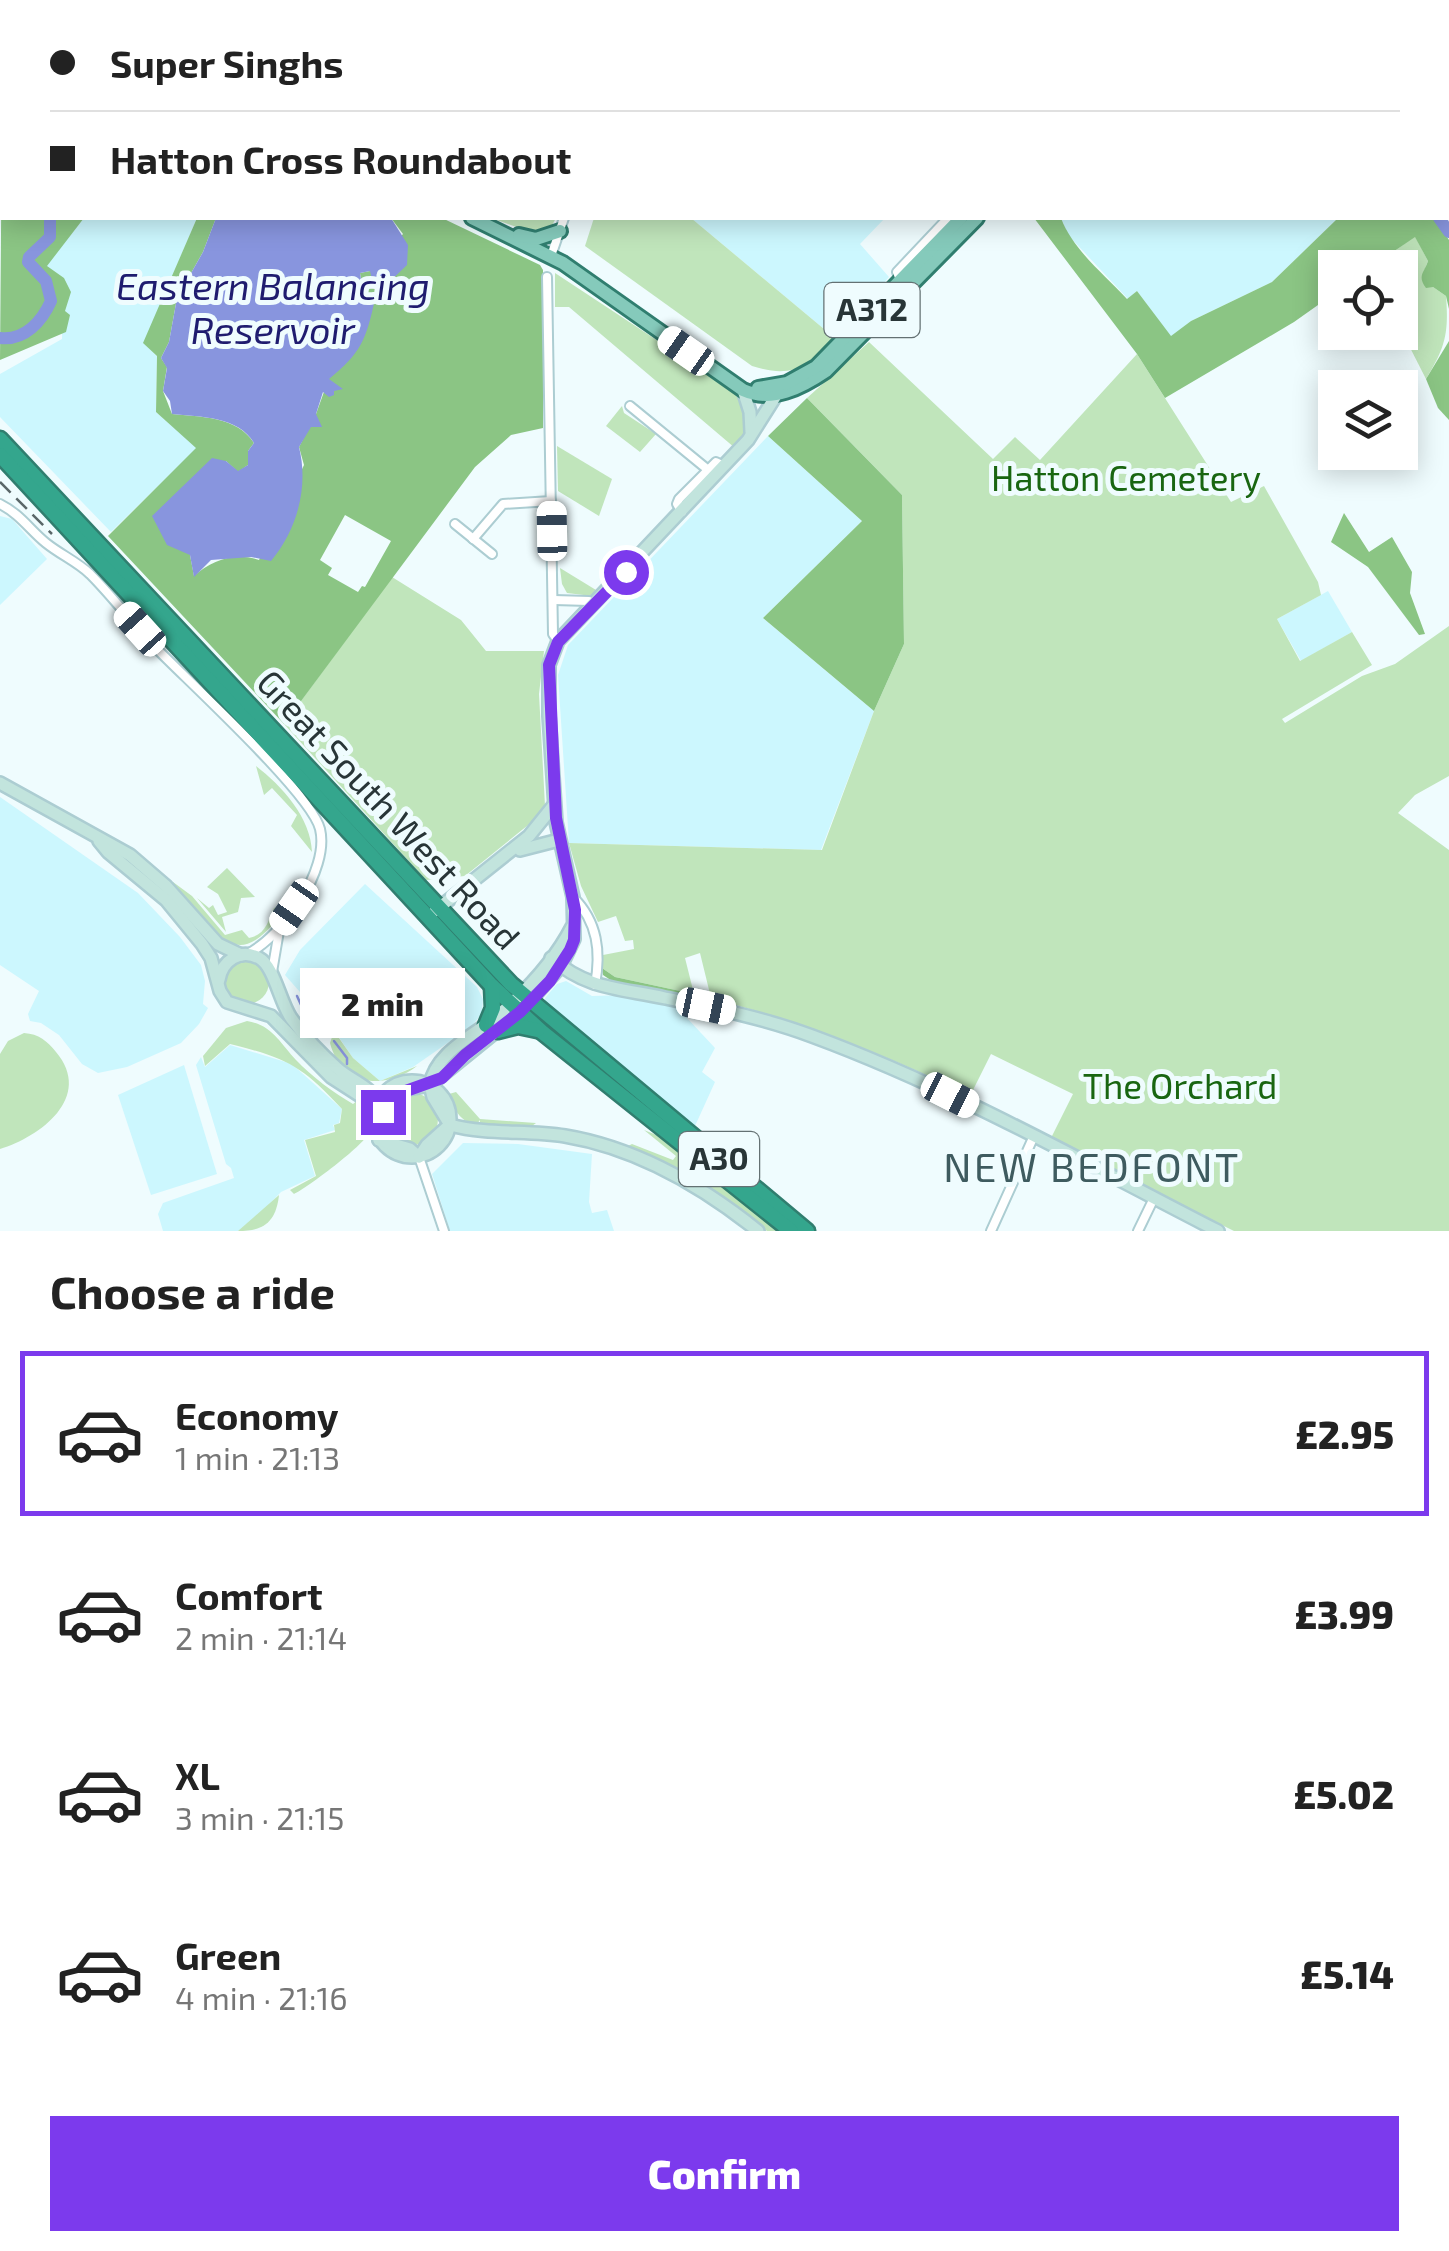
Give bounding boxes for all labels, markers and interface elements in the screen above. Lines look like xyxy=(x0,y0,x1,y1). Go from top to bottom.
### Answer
text: Super Singhs xyxy=(110,40,343,86)
text: Hatton Cross Roundabout xyxy=(110,136,571,182)
map controls xyxy=(1318,250,1418,470)
button: locate xyxy=(1318,250,1418,350)
water label: Eastern Balancing Reservoir xyxy=(116,262,430,352)
road number: A312 xyxy=(824,283,920,337)
car xyxy=(653,322,719,380)
button: layers xyxy=(1318,370,1418,470)
park label: Hatton Cemetery xyxy=(991,456,1261,498)
car xyxy=(536,501,568,561)
route start xyxy=(604,550,649,595)
car xyxy=(109,597,171,661)
street label: Great South West Road xyxy=(249,660,530,957)
car xyxy=(265,874,323,940)
callout: 2 min xyxy=(300,967,466,1037)
text: 2 min xyxy=(341,984,424,1022)
car xyxy=(674,985,738,1027)
park label: The Orchard xyxy=(1083,1064,1277,1106)
car xyxy=(916,1068,984,1122)
route end xyxy=(361,1090,406,1135)
road number: A30 xyxy=(679,1132,759,1186)
district label: NEW BEDFONT xyxy=(943,1142,1241,1190)
text: Choose a ride xyxy=(50,1264,335,1318)
icon: car xyxy=(55,1389,145,1479)
text: Economy xyxy=(175,1392,339,1438)
text: £2.95 xyxy=(1295,1411,1394,1457)
text: 1 min · 21:13 xyxy=(175,1438,340,1476)
icon: car xyxy=(55,1569,145,1659)
text: Comfort xyxy=(175,1572,323,1618)
text: £3.99 xyxy=(1294,1591,1394,1637)
text: 2 min · 21:14 xyxy=(175,1618,347,1656)
icon: car xyxy=(55,1749,145,1839)
text: XL xyxy=(175,1752,220,1798)
text: £5.02 xyxy=(1293,1771,1394,1817)
text: 3 min · 21:15 xyxy=(175,1798,344,1836)
icon: car xyxy=(55,1929,145,2019)
text: Green xyxy=(175,1932,281,1978)
text: £5.14 xyxy=(1300,1951,1394,1997)
text: 4 min · 21:16 xyxy=(175,1978,348,2016)
button: Confirm xyxy=(50,2116,1399,2231)

